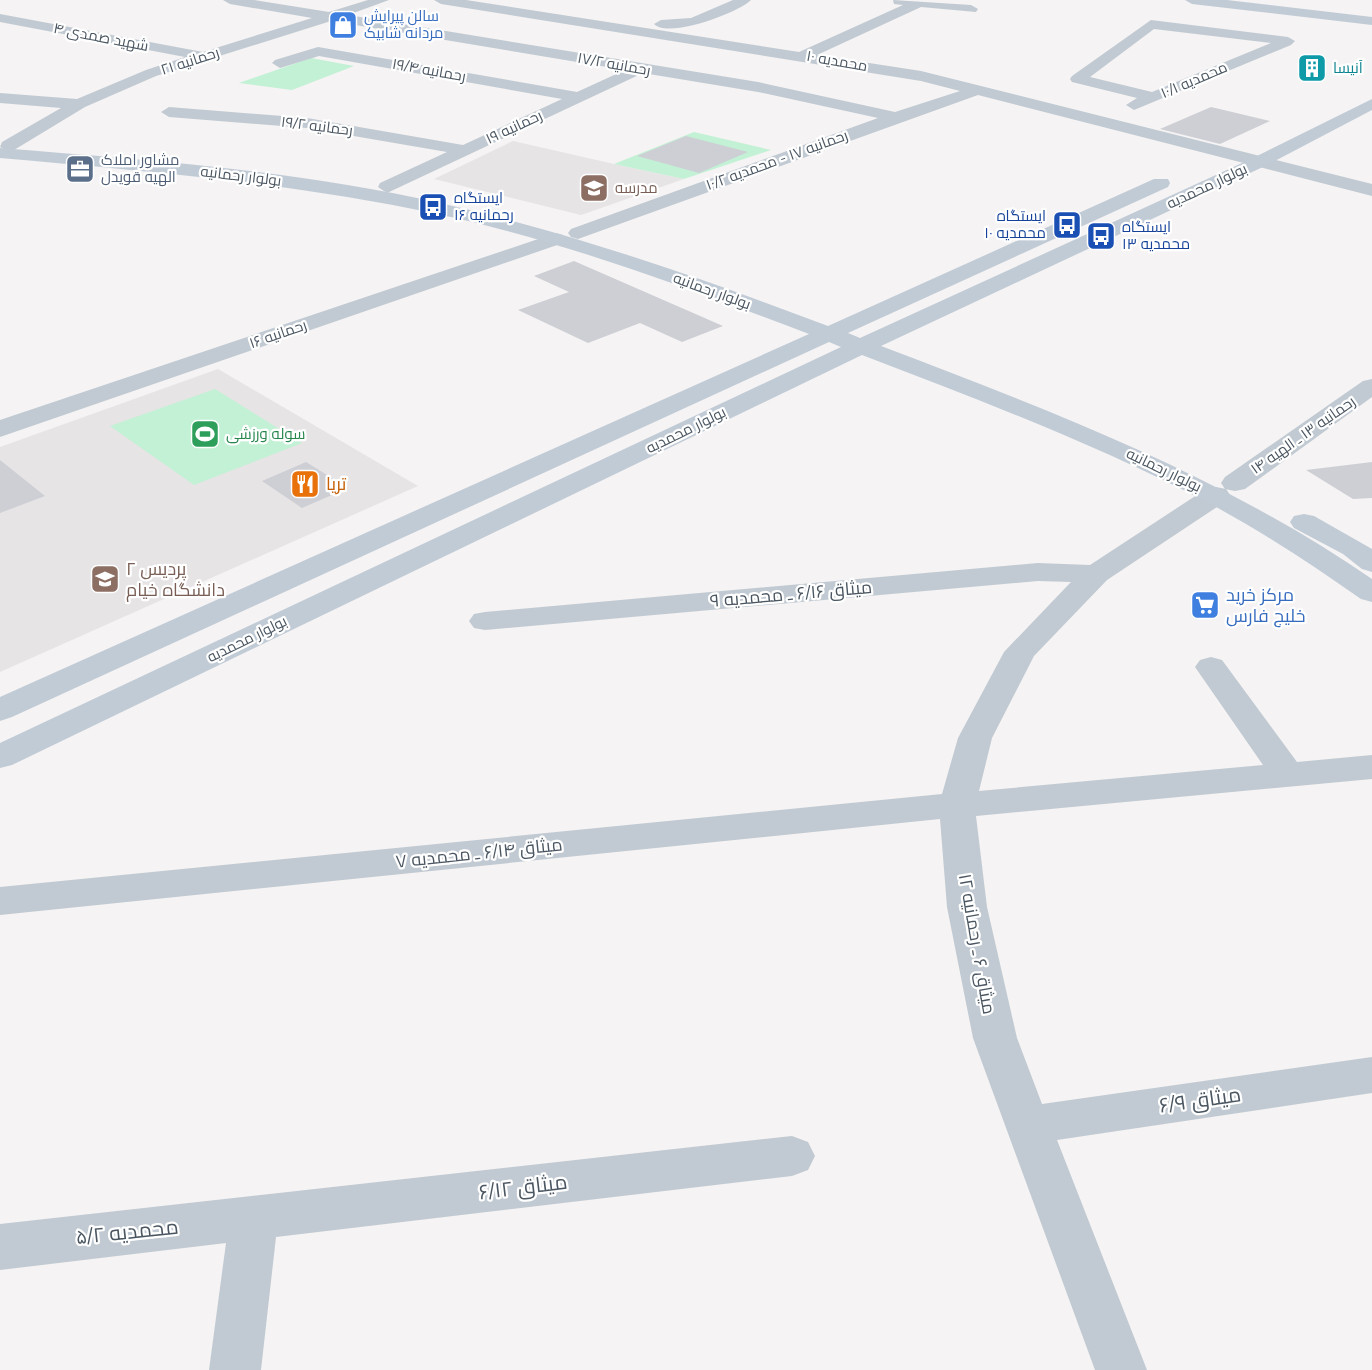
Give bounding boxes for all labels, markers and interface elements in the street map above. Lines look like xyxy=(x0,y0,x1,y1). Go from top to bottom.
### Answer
place label: سالن پیرایش مردانه شابیک xyxy=(364,6,443,43)
shop icon: سالن پیرایش مردانه شابیک xyxy=(327,9,359,41)
street label: شهید صمدی ۴ xyxy=(52,18,150,56)
street label: رحمانیه ۲۱ xyxy=(158,42,222,80)
street label: محمدیه ۱۰ xyxy=(805,46,869,76)
street label: رحمانیه ۱۷/۲ xyxy=(576,48,652,80)
building icon: آنیسا xyxy=(1296,52,1328,84)
street label: رحمانیه ۱۹/۴ xyxy=(391,54,467,86)
street label: محمدیه ۱۰/۱ xyxy=(1158,57,1230,103)
place label: آنیسا xyxy=(1333,58,1363,78)
street label: رحمانیه ۱۹ xyxy=(482,105,546,149)
street label: رحمانیه ۱۹/۲ xyxy=(280,112,354,140)
street label: رحمانیه ۱۷ - محمدیه ۱۰/۲ xyxy=(703,125,851,195)
place label: مشاور املاک الهیه قویدل xyxy=(101,150,179,187)
office icon: مشاور املاک الهیه قویدل xyxy=(64,153,96,185)
street label: بولوار محمدیه xyxy=(1163,159,1251,213)
street label: بولوار رحمانیه xyxy=(199,161,283,191)
school or university icon: مدرسه xyxy=(578,172,610,204)
place label: مدرسه xyxy=(615,178,658,198)
place label: ایستگاه رحمانیه ۱۶ xyxy=(454,188,514,225)
bus stop icon: ایستگاه رحمانیه ۱۶ xyxy=(417,191,449,223)
place label: ایستگاه محمدیه ۱۰ xyxy=(984,206,1046,243)
bus stop icon: ایستگاه محمدیه ۱۰ xyxy=(1051,209,1083,241)
place label: ایستگاه محمدیه ۱۳ xyxy=(1122,217,1190,254)
bus stop icon: ایستگاه محمدیه ۱۳ xyxy=(1085,220,1117,252)
street label: بولوار رحمانیه xyxy=(670,268,754,314)
street label: رحمانیه ۱۶ xyxy=(247,315,309,353)
street label: رحمانیه ۱۳ ـ الهیه ۱۴ xyxy=(1247,391,1359,479)
street label: بولوار محمدیه xyxy=(643,402,729,458)
sports icon: سوله ورزشی xyxy=(189,418,221,450)
place label: سوله ورزشی xyxy=(226,424,305,444)
street label: بولوار رحمانیه xyxy=(1123,443,1205,497)
restaurant icon: تریا xyxy=(289,468,321,500)
place label: تریا xyxy=(326,472,347,496)
place label: پردیس ۲ دانشگاه خیام xyxy=(126,557,225,602)
school or university icon: پردیس ۲ دانشگاه خیام xyxy=(89,563,121,595)
street label: میثاق ۶/۱۶ ـ محمدیه ۹ xyxy=(709,575,873,613)
place label: مرکز خرید خلیج فارس xyxy=(1226,583,1306,628)
supermarket icon: مرکز خرید خلیج فارس xyxy=(1189,589,1221,621)
street label: بولوار محمدیه xyxy=(204,611,290,667)
street label: میثاق ۶/۱۴ ـ محمدیه ۷ xyxy=(394,832,564,874)
street label: میثاق ۶ ـ رحمانیه ۱۲ xyxy=(953,872,1001,1016)
street label: میثاق ۶/۹ xyxy=(1157,1080,1243,1120)
street label: میثاق ۶/۱۲ xyxy=(477,1168,569,1206)
street label: محمدیه ۵/۲ xyxy=(74,1213,180,1251)

